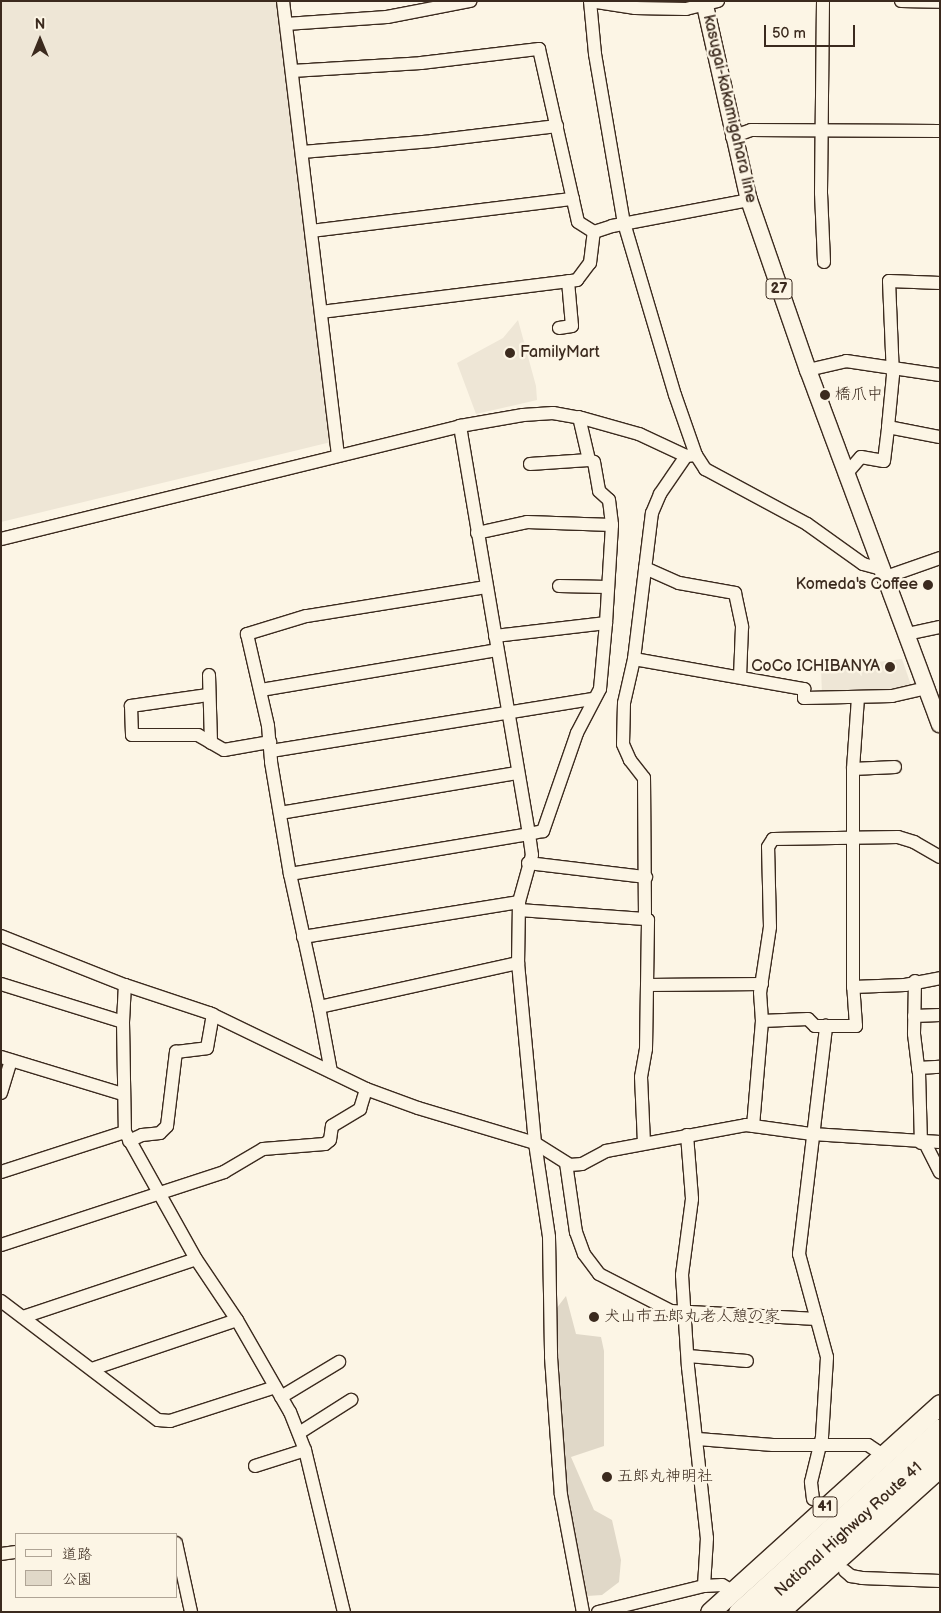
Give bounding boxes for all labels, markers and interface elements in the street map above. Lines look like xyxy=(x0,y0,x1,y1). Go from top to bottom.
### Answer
street label: kasugai-kakamigahara line xyxy=(698,13,760,205)
north arrow xyxy=(15,15,65,65)
scale bar xyxy=(766,15,857,47)
text: N xyxy=(35,16,45,33)
text: 50 m xyxy=(772,24,806,43)
road number: 27 xyxy=(765,276,793,302)
place label: FamilyMart xyxy=(520,343,600,363)
marker: FamilyMart xyxy=(504,347,516,359)
place label: 橋爪中 xyxy=(835,385,883,405)
marker: 橋爪中 xyxy=(819,389,831,401)
place label: Komeda's Coffee xyxy=(796,575,918,595)
marker: Komeda's Coffee xyxy=(922,579,934,591)
place label: CoCo ICHIBANYA xyxy=(751,657,880,677)
marker: CoCo ICHIBANYA xyxy=(884,661,896,673)
place label: 犬山市五郎丸老人憩の家 xyxy=(604,1307,780,1327)
marker: 犬山市五郎丸老人憩の家 xyxy=(588,1311,600,1323)
street label: National Highway Route 41 xyxy=(771,1458,927,1602)
place label: 五郎丸神明社 xyxy=(617,1467,713,1487)
marker: 五郎丸神明社 xyxy=(601,1471,613,1483)
road number: 41 xyxy=(812,1494,838,1520)
legend xyxy=(15,1533,178,1598)
text: 道路 xyxy=(62,1545,92,1564)
text: 公園 xyxy=(62,1570,92,1589)

